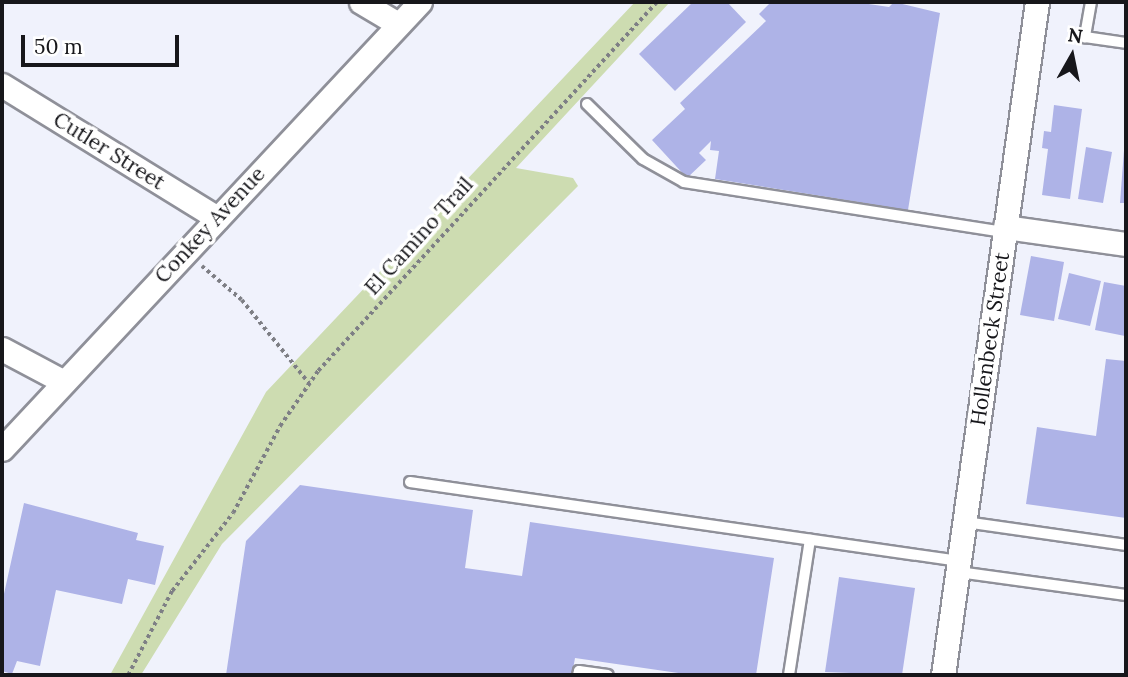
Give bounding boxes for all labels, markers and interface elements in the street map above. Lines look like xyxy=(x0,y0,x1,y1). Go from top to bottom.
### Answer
scale bar xyxy=(24,21,182,65)
north arrow xyxy=(1037,21,1107,91)
text: N xyxy=(1066,22,1084,48)
text: 50 m xyxy=(34,33,83,60)
street label: Cutler Street xyxy=(49,107,169,195)
street label: Conkey Avenue xyxy=(150,162,270,288)
street label: El Camino Trail xyxy=(360,172,478,300)
street label: Hollenbeck Street xyxy=(965,251,1015,427)

